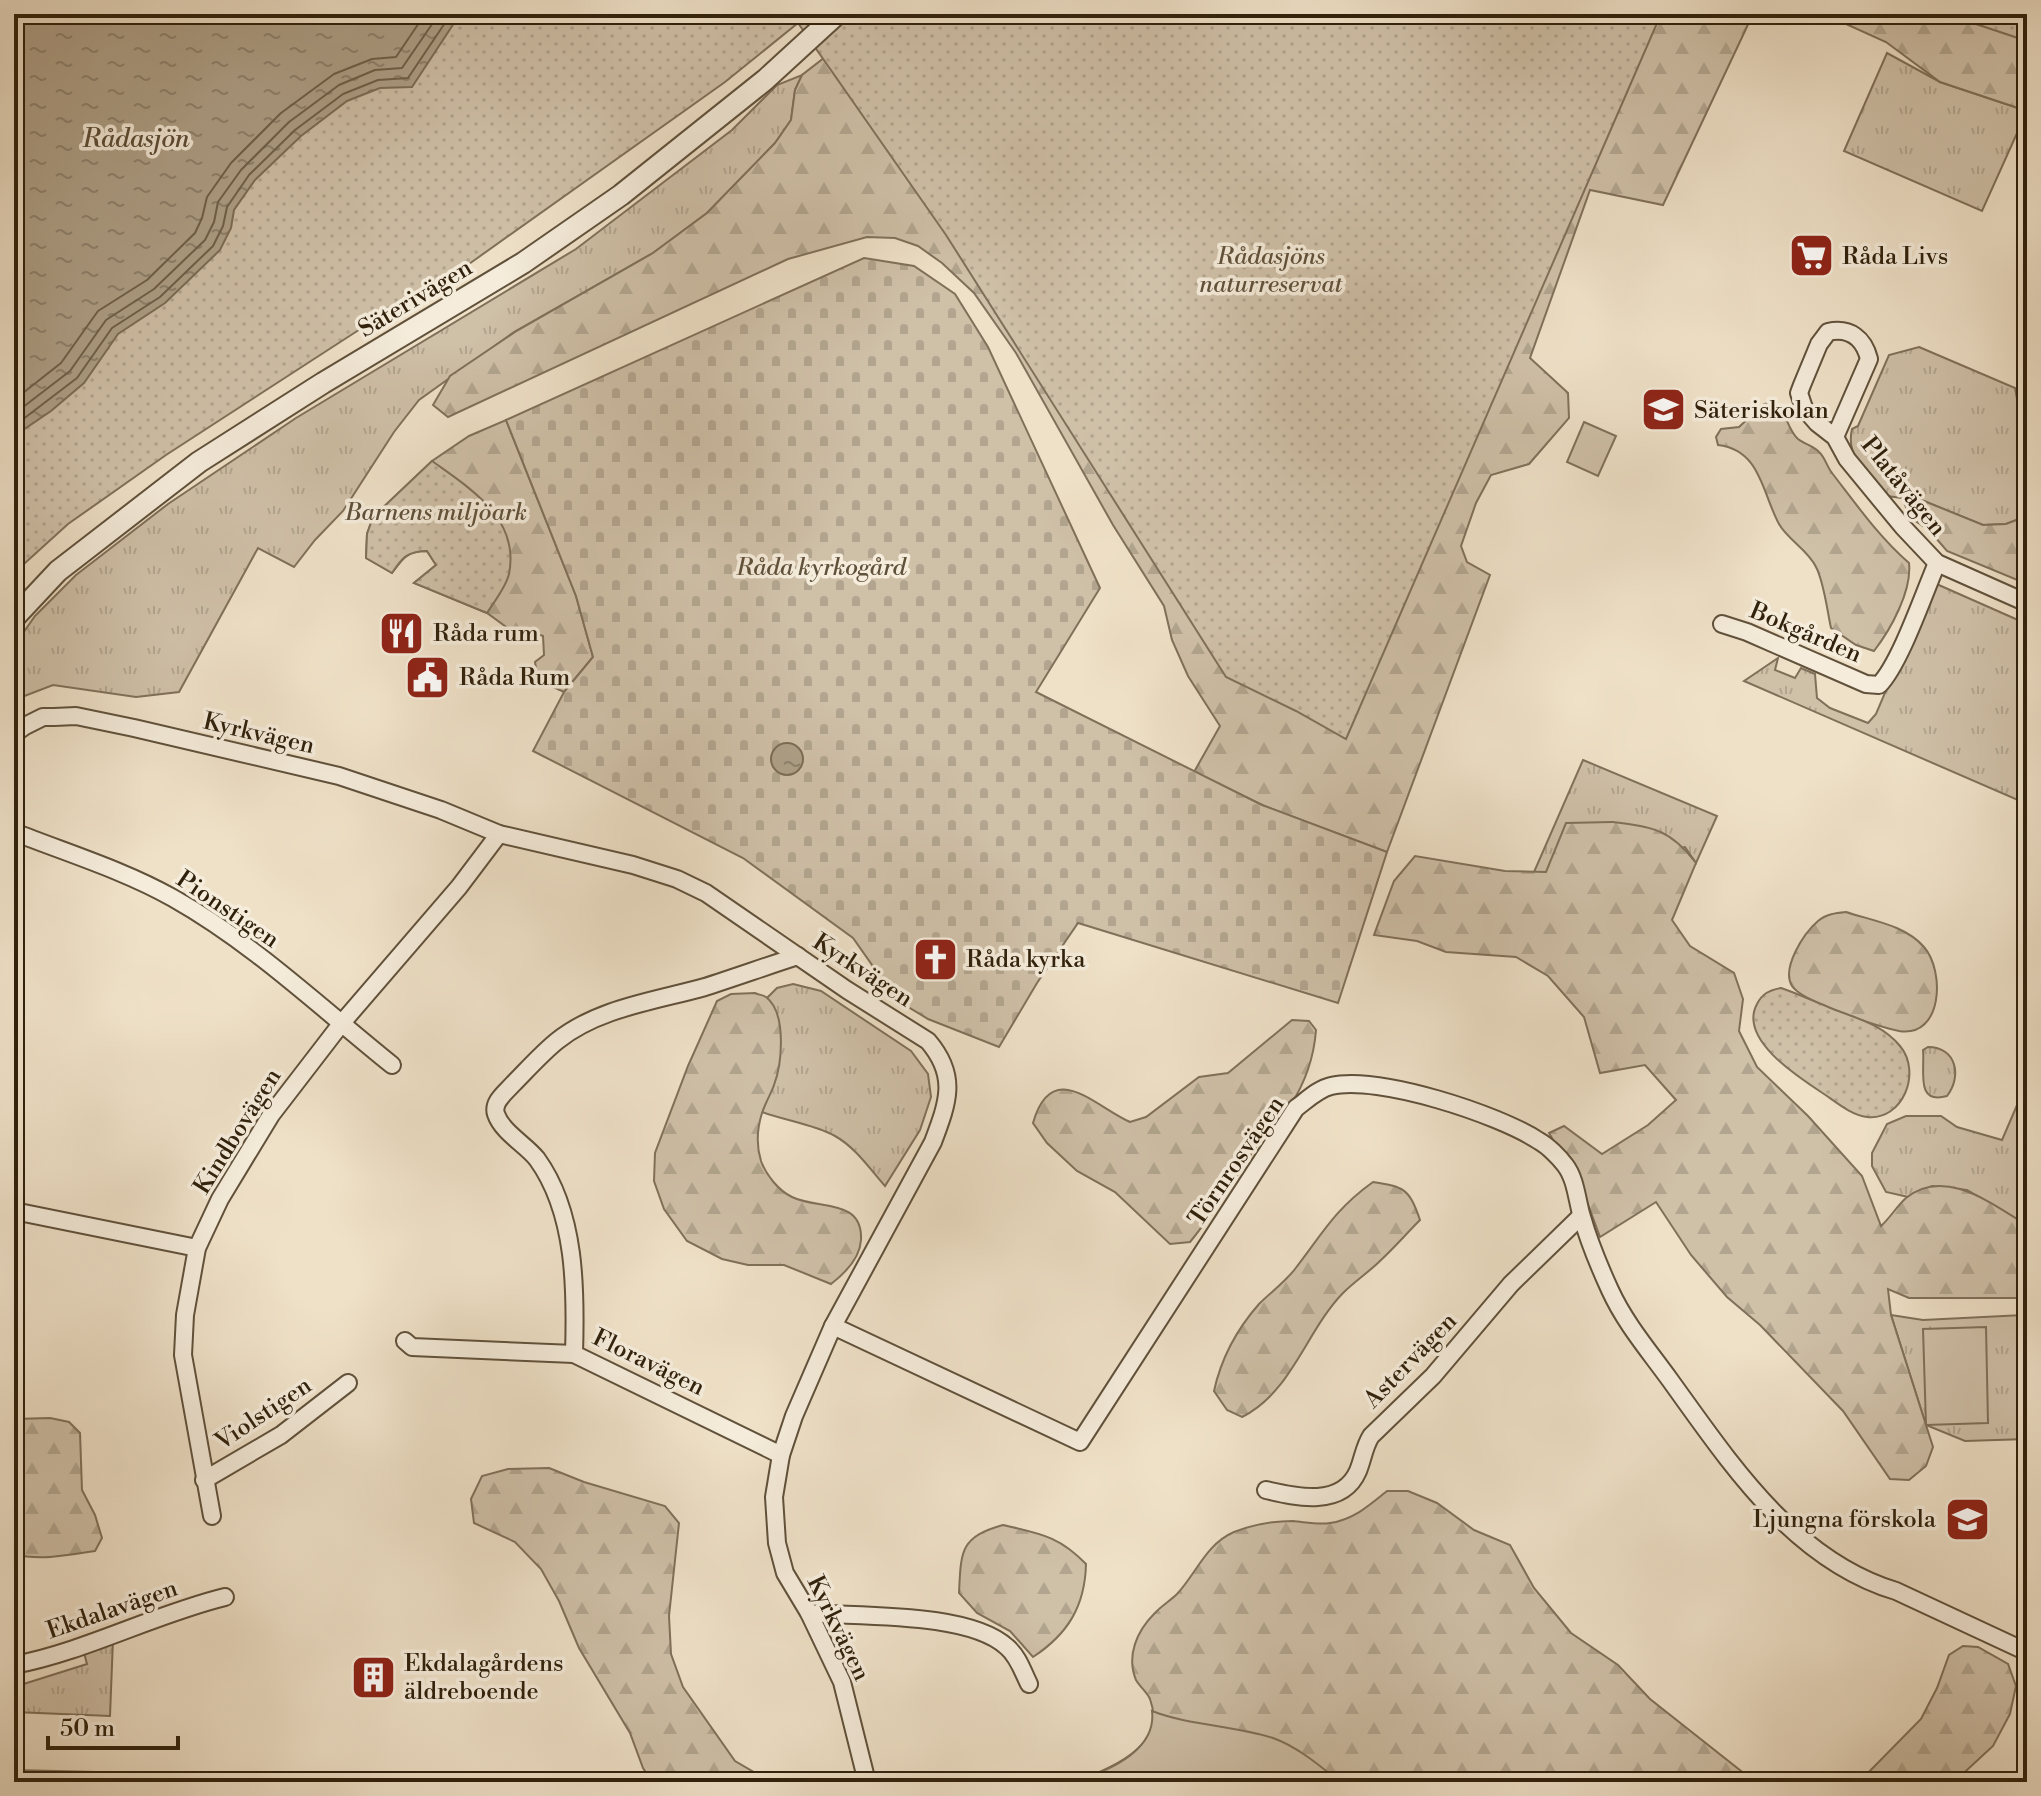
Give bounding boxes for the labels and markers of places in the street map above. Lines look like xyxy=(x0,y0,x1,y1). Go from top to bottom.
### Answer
supermarket icon: Råda Livs xyxy=(1787,232,1835,280)
place label: Råda Livs xyxy=(1842,242,1948,272)
school or university icon: Säteriskolan xyxy=(1639,386,1687,434)
place label: Säteriskolan xyxy=(1694,396,1829,426)
restaurant icon: Råda rum xyxy=(378,609,426,657)
place label: Råda rum xyxy=(433,619,539,649)
public building icon: Råda Rum xyxy=(404,653,452,701)
place label: Råda Rum xyxy=(459,663,570,693)
church icon: Råda kyrka xyxy=(911,935,959,983)
place label: Råda kyrka xyxy=(966,945,1086,975)
school or university icon: Ljungna förskola xyxy=(1943,1495,1991,1543)
place label: Ljungna förskola xyxy=(1753,1505,1937,1535)
place label: Ekdalagårdens äldreboende xyxy=(404,1649,563,1707)
building icon: Ekdalagårdens äldreboende xyxy=(349,1653,397,1701)

